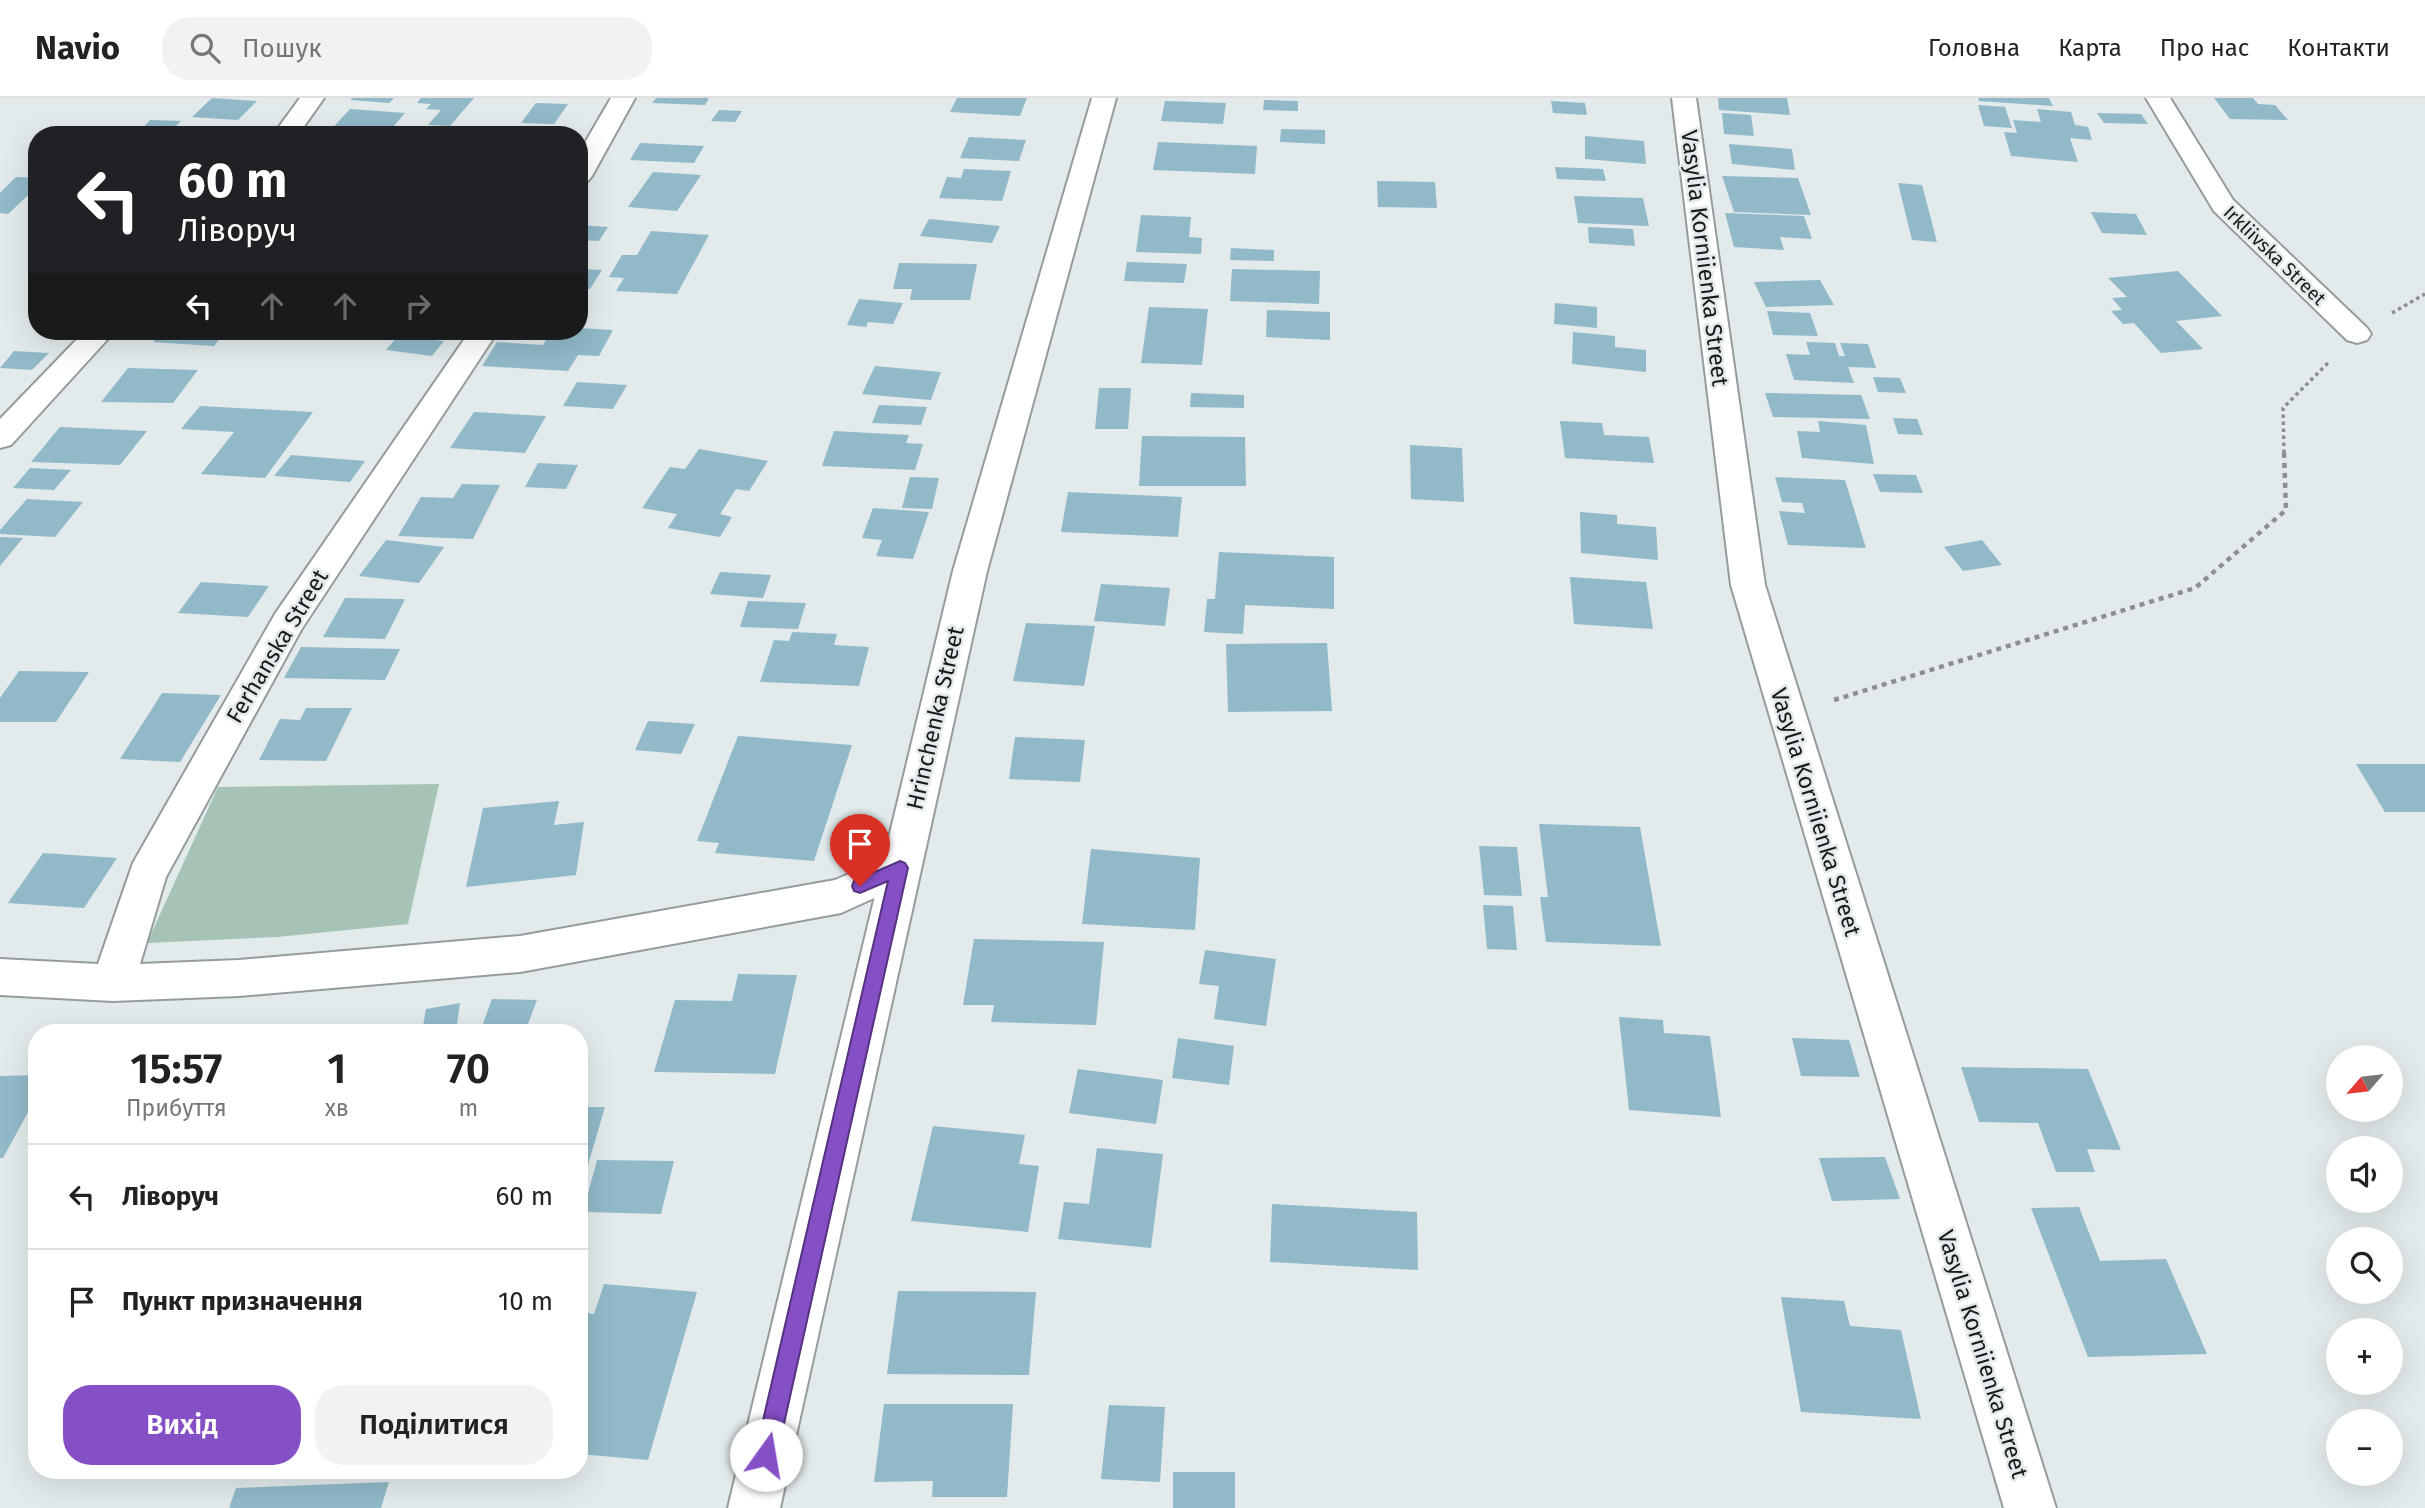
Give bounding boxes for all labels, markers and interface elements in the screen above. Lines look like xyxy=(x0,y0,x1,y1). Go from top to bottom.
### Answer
search box xyxy=(162,17,652,80)
text: Navio xyxy=(35,28,120,68)
icon: search xyxy=(186,29,224,67)
text: Пошук xyxy=(242,33,322,64)
text: Головна xyxy=(1928,34,2020,62)
text: Карта xyxy=(2058,34,2122,62)
text: Про нас xyxy=(2160,34,2249,62)
text: Контакти xyxy=(2287,34,2390,62)
street label: Vasylia Korniienka Street xyxy=(1675,128,1735,388)
text: 60 m xyxy=(178,151,287,210)
icon: left xyxy=(63,154,154,245)
street label: Irkliivska Street xyxy=(2219,201,2331,310)
text: Ліворуч xyxy=(178,211,297,249)
icon: left xyxy=(180,287,218,325)
icon: ahead xyxy=(253,287,291,325)
icon: ahead xyxy=(326,287,364,325)
icon: right xyxy=(399,287,437,325)
street label: Ferhanska Street xyxy=(220,563,334,728)
street label: Hrinchenka Street xyxy=(900,623,970,812)
street label: Vasylia Korniienka Street xyxy=(1765,684,1867,940)
pin xyxy=(830,814,890,886)
icon: arrive xyxy=(841,825,879,863)
text: 15:57 xyxy=(130,1044,222,1094)
text: 1 xyxy=(327,1044,346,1094)
text: 70 xyxy=(447,1044,490,1094)
north arrow xyxy=(2326,1045,2403,1122)
map controls xyxy=(2326,1045,2403,1486)
text: Прибуття xyxy=(126,1094,227,1122)
text: хв xyxy=(325,1094,349,1122)
text: m xyxy=(459,1094,478,1122)
button: sound xyxy=(2326,1136,2403,1213)
icon: left xyxy=(63,1178,101,1216)
text: Ліворуч xyxy=(122,1181,219,1212)
text: 60 m xyxy=(495,1181,553,1212)
street label: Vasylia Korniienka Street xyxy=(1932,1226,2034,1482)
button: search xyxy=(2326,1227,2403,1304)
icon: arrive xyxy=(63,1283,101,1321)
text: Пункт призначення xyxy=(122,1286,363,1317)
text: 10 m xyxy=(498,1286,553,1317)
button: + xyxy=(2326,1318,2403,1395)
button: Вихід xyxy=(63,1385,301,1465)
button: Поділитися xyxy=(315,1385,553,1465)
button: − xyxy=(2326,1409,2403,1486)
position arrow xyxy=(729,1418,803,1492)

